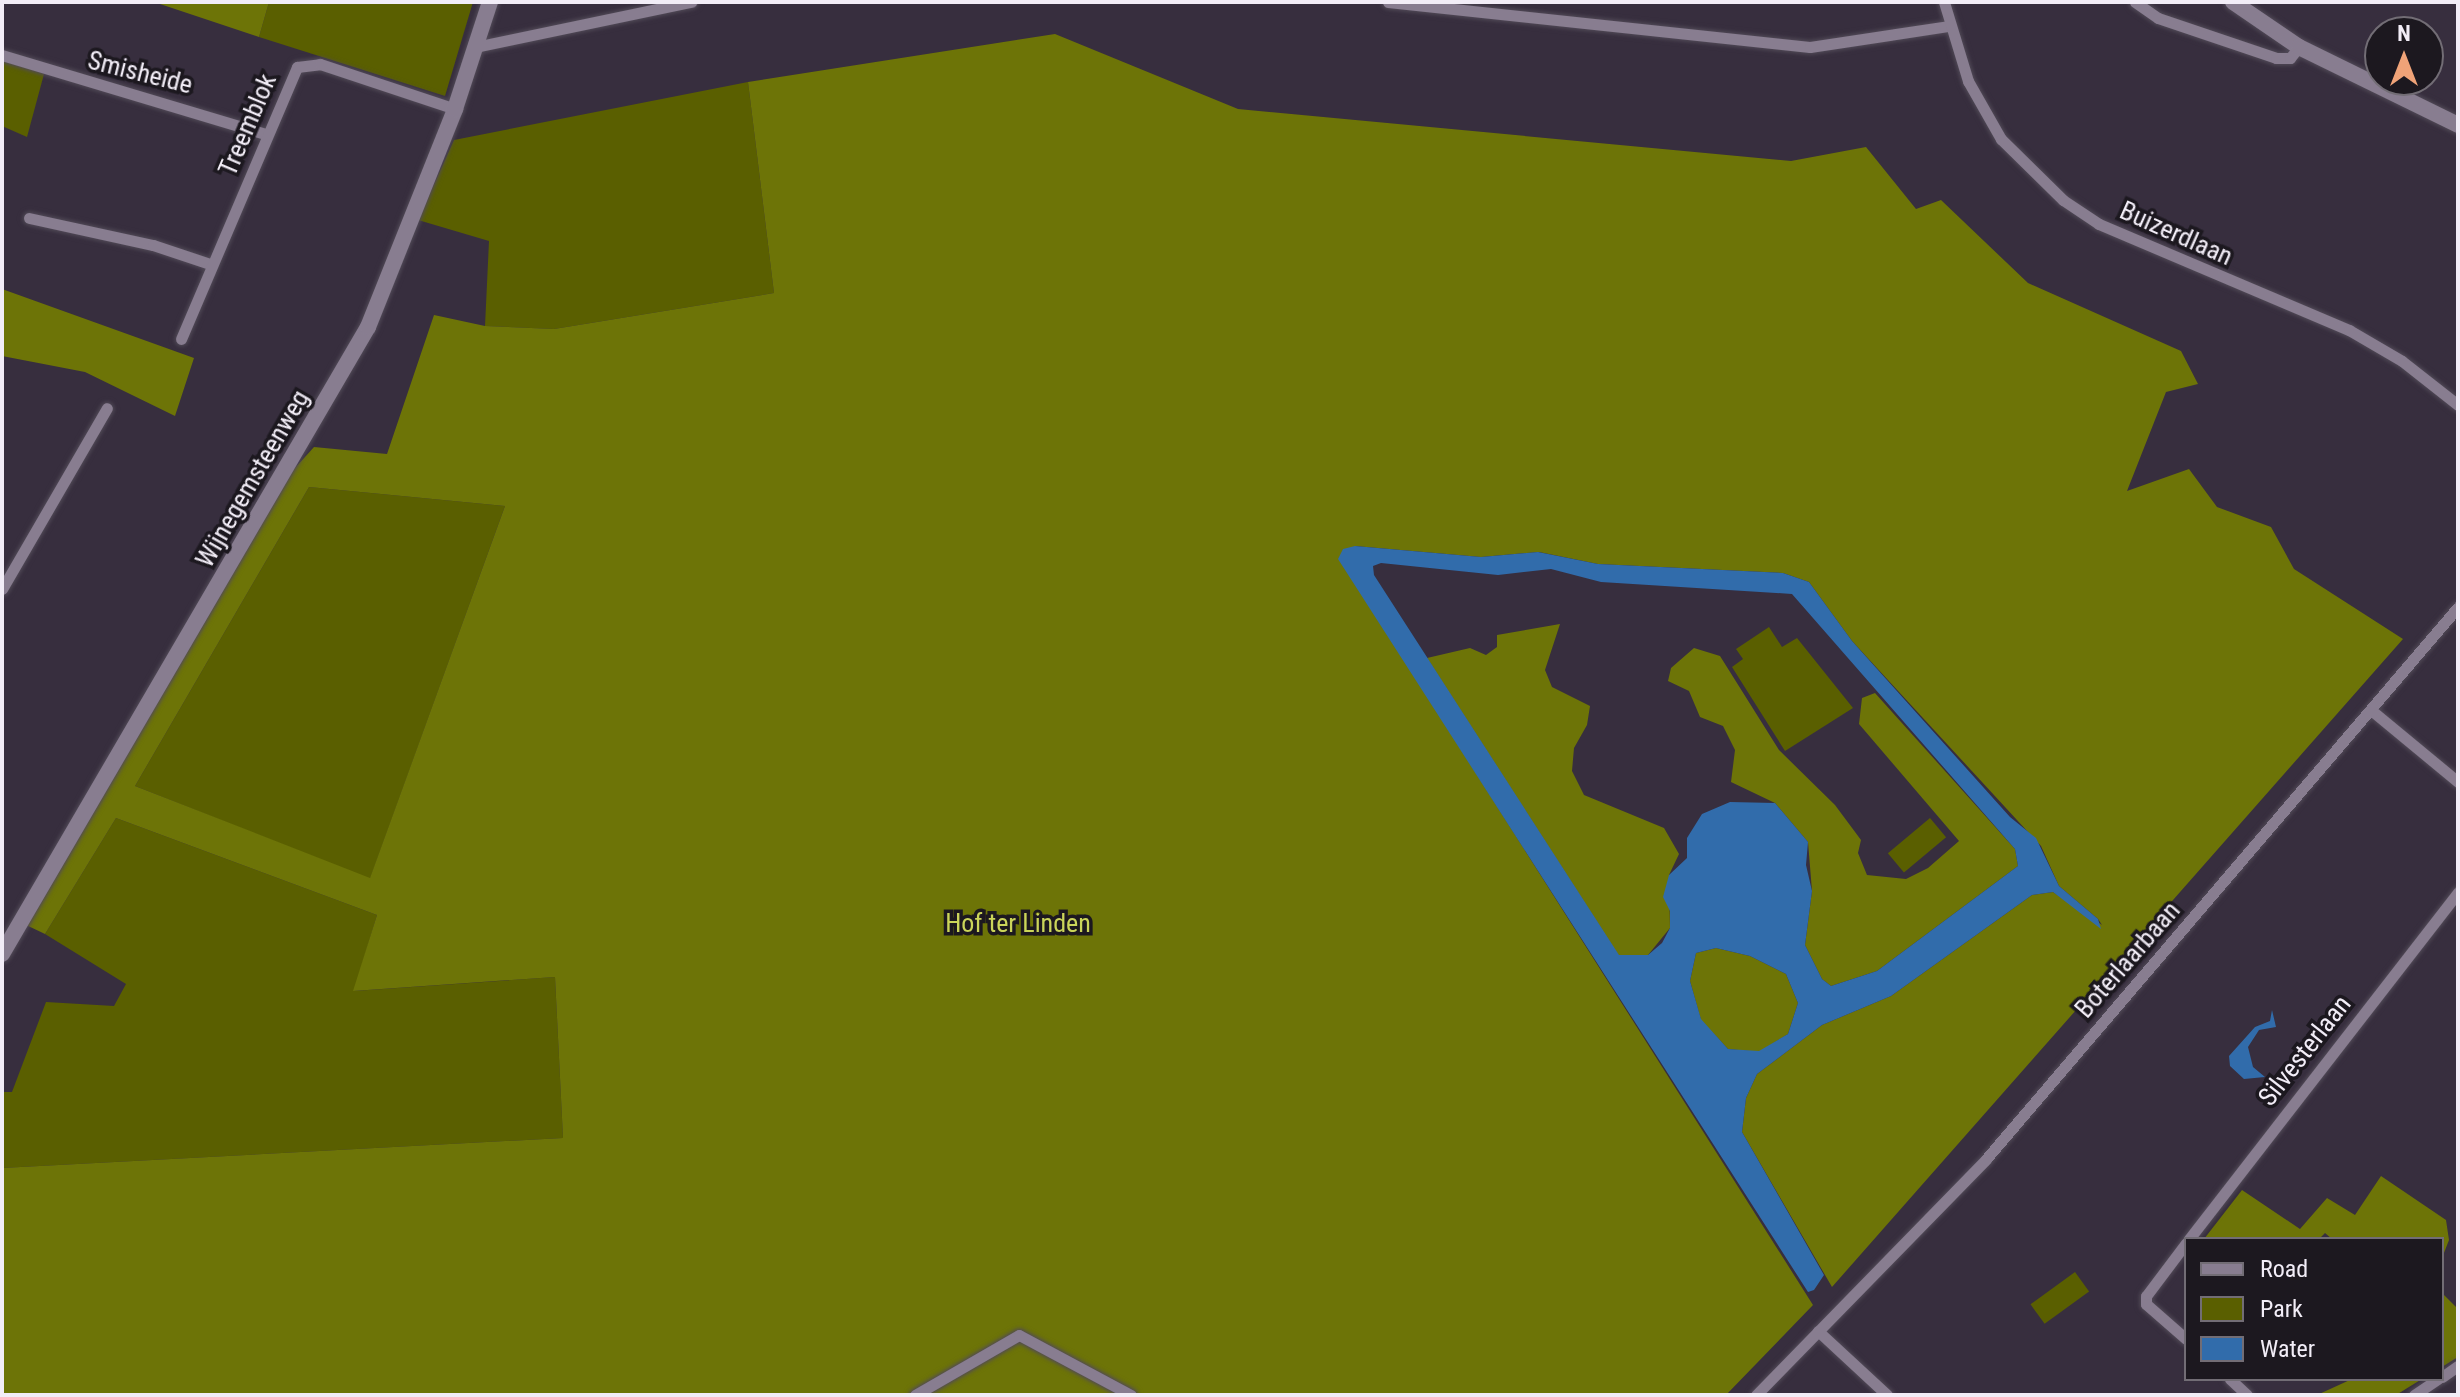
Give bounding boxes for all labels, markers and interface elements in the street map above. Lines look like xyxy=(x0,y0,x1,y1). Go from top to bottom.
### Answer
north arrow xyxy=(2364,16,2444,96)
text: N xyxy=(2397,21,2411,46)
street label: Smisheide xyxy=(84,45,196,101)
street label: Treemblok xyxy=(213,69,283,181)
street label: Buizerdlaan xyxy=(2115,195,2237,273)
street label: Wijnegemsteenweg xyxy=(190,385,316,573)
street label: Boterlaarbaan xyxy=(2069,895,2187,1025)
park label: Hof ter Linden xyxy=(945,908,1091,940)
street label: Silvesterlaan xyxy=(2252,990,2358,1112)
legend xyxy=(2184,1237,2444,1381)
text: Road xyxy=(2260,1255,2308,1283)
text: Park xyxy=(2260,1295,2303,1323)
text: Water xyxy=(2260,1335,2315,1363)

